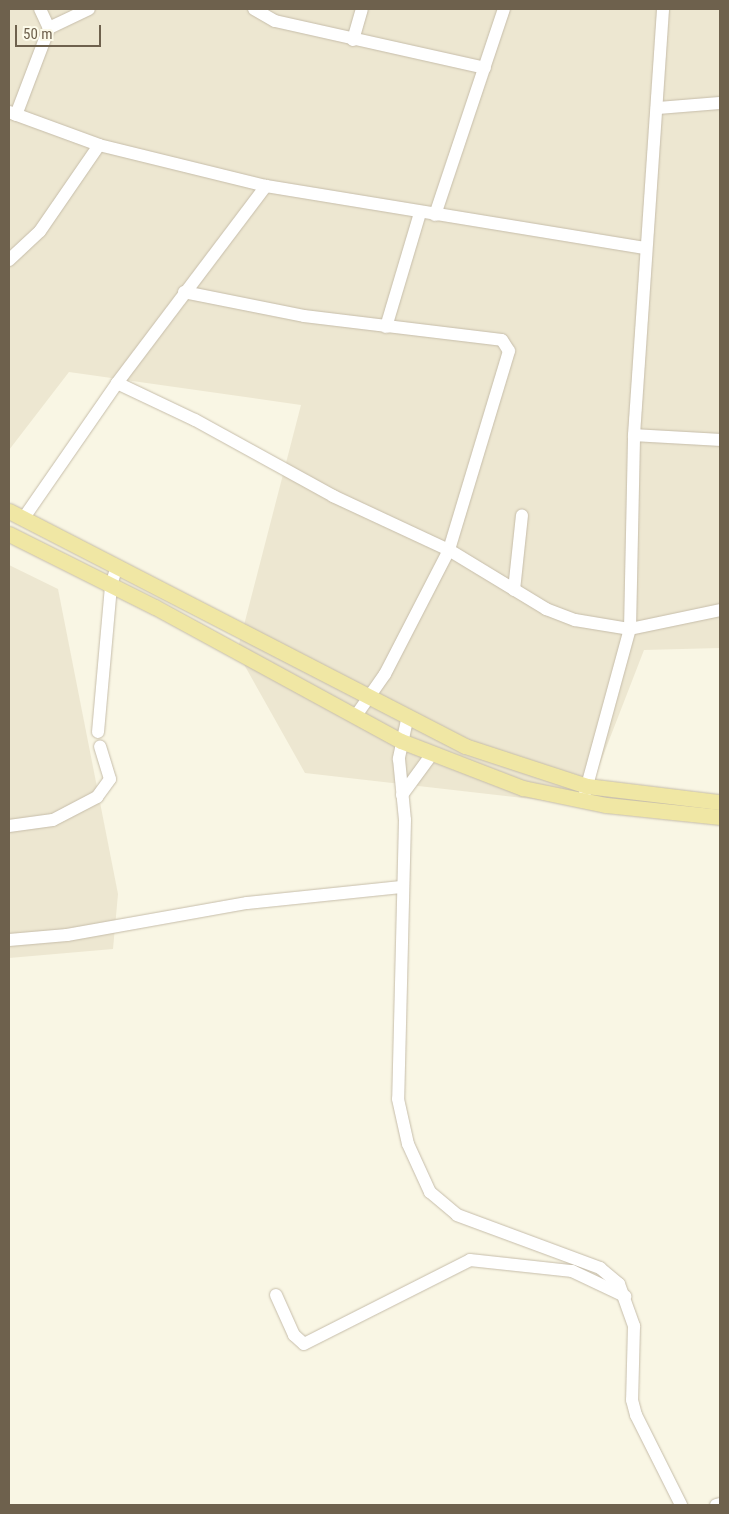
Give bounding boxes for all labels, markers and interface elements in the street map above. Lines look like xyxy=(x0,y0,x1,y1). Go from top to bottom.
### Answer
scale bar xyxy=(18,15,104,47)
text: 50 m xyxy=(23,25,53,43)

